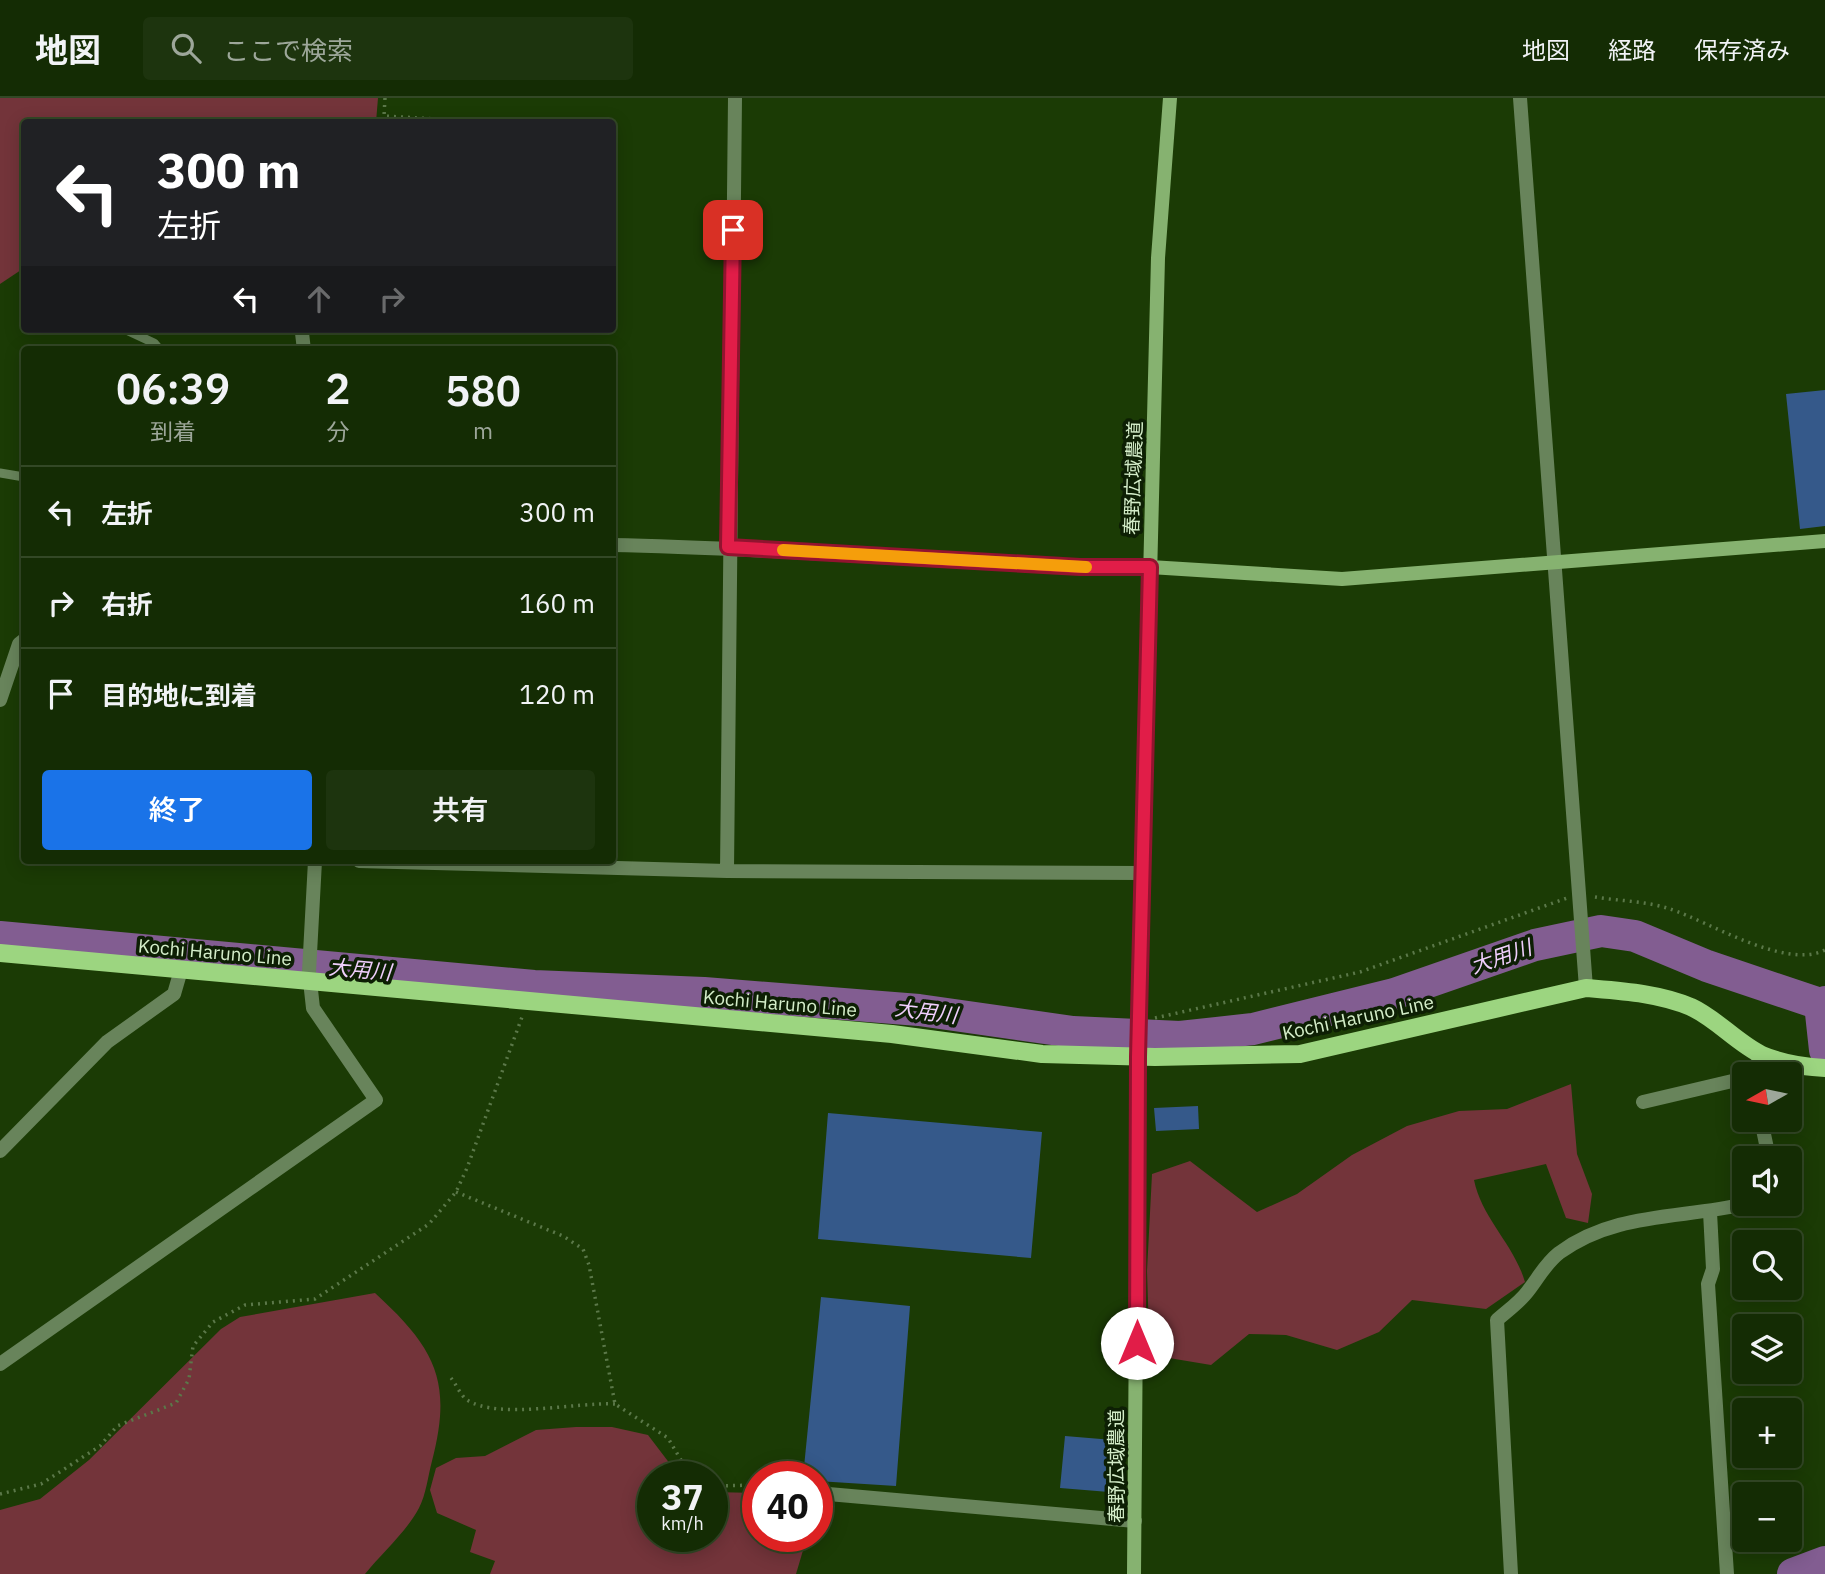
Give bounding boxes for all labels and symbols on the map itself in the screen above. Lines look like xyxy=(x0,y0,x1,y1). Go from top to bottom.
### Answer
pin xyxy=(703,200,763,260)
street label: 春野広域農道 xyxy=(1119,421,1147,535)
water label: 大用川 xyxy=(1466,932,1537,980)
street label: Kochi Haruno Line xyxy=(137,933,293,971)
water label: 大用川 xyxy=(327,952,395,986)
street label: Kochi Haruno Line xyxy=(702,984,858,1022)
street label: Kochi Haruno Line xyxy=(1280,989,1436,1045)
water label: 大用川 xyxy=(893,993,961,1029)
north arrow xyxy=(1732,1062,1802,1132)
position arrow xyxy=(1100,1306,1174,1380)
street label: 春野広域農道 xyxy=(1104,1409,1128,1523)
speed limit sign: 40 xyxy=(742,1461,833,1552)

